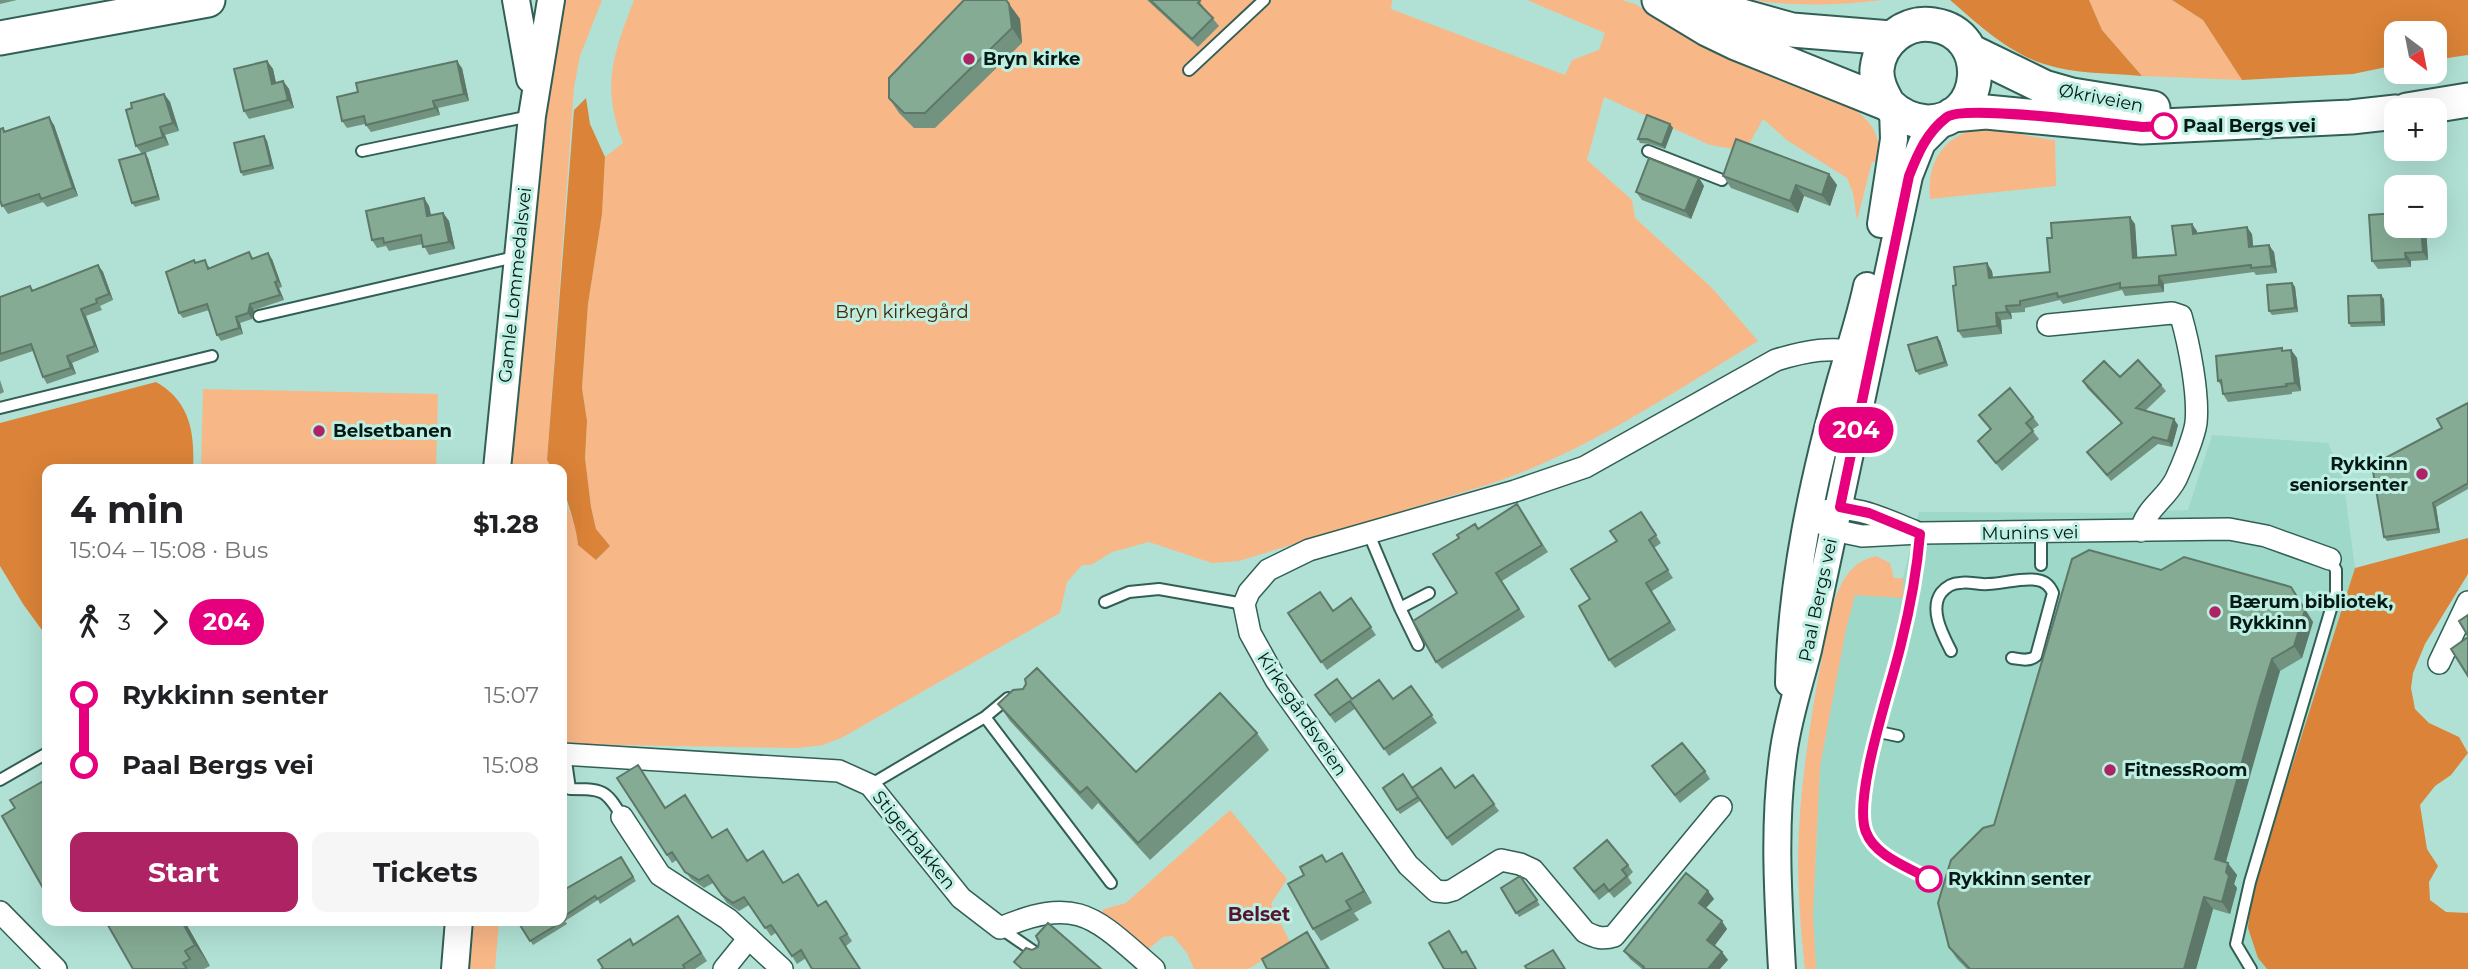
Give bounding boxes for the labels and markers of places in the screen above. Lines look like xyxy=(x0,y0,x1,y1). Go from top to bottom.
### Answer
place label: Bryn kirke xyxy=(983,48,1080,70)
marker: Bryn kirke xyxy=(961,51,977,67)
marker: Paal Bergs vei xyxy=(2151,113,2177,139)
place label: Paal Bergs vei xyxy=(2183,115,2316,137)
place label: Belsetbanen xyxy=(333,420,452,442)
marker: Belsetbanen xyxy=(311,423,327,439)
place label: Rykkinn seniorsenter xyxy=(2290,453,2408,496)
marker: Rykkinn seniorsenter xyxy=(2414,466,2430,482)
place label: Bærum bibliotek, Rykkinn xyxy=(2229,591,2394,634)
marker: Bærum bibliotek, Rykkinn xyxy=(2207,604,2223,620)
place label: FitnessRoom xyxy=(2124,759,2247,781)
marker: FitnessRoom xyxy=(2102,762,2118,778)
marker: Rykkinn senter xyxy=(1916,866,1942,892)
place label: Rykkinn senter xyxy=(1948,868,2091,890)

